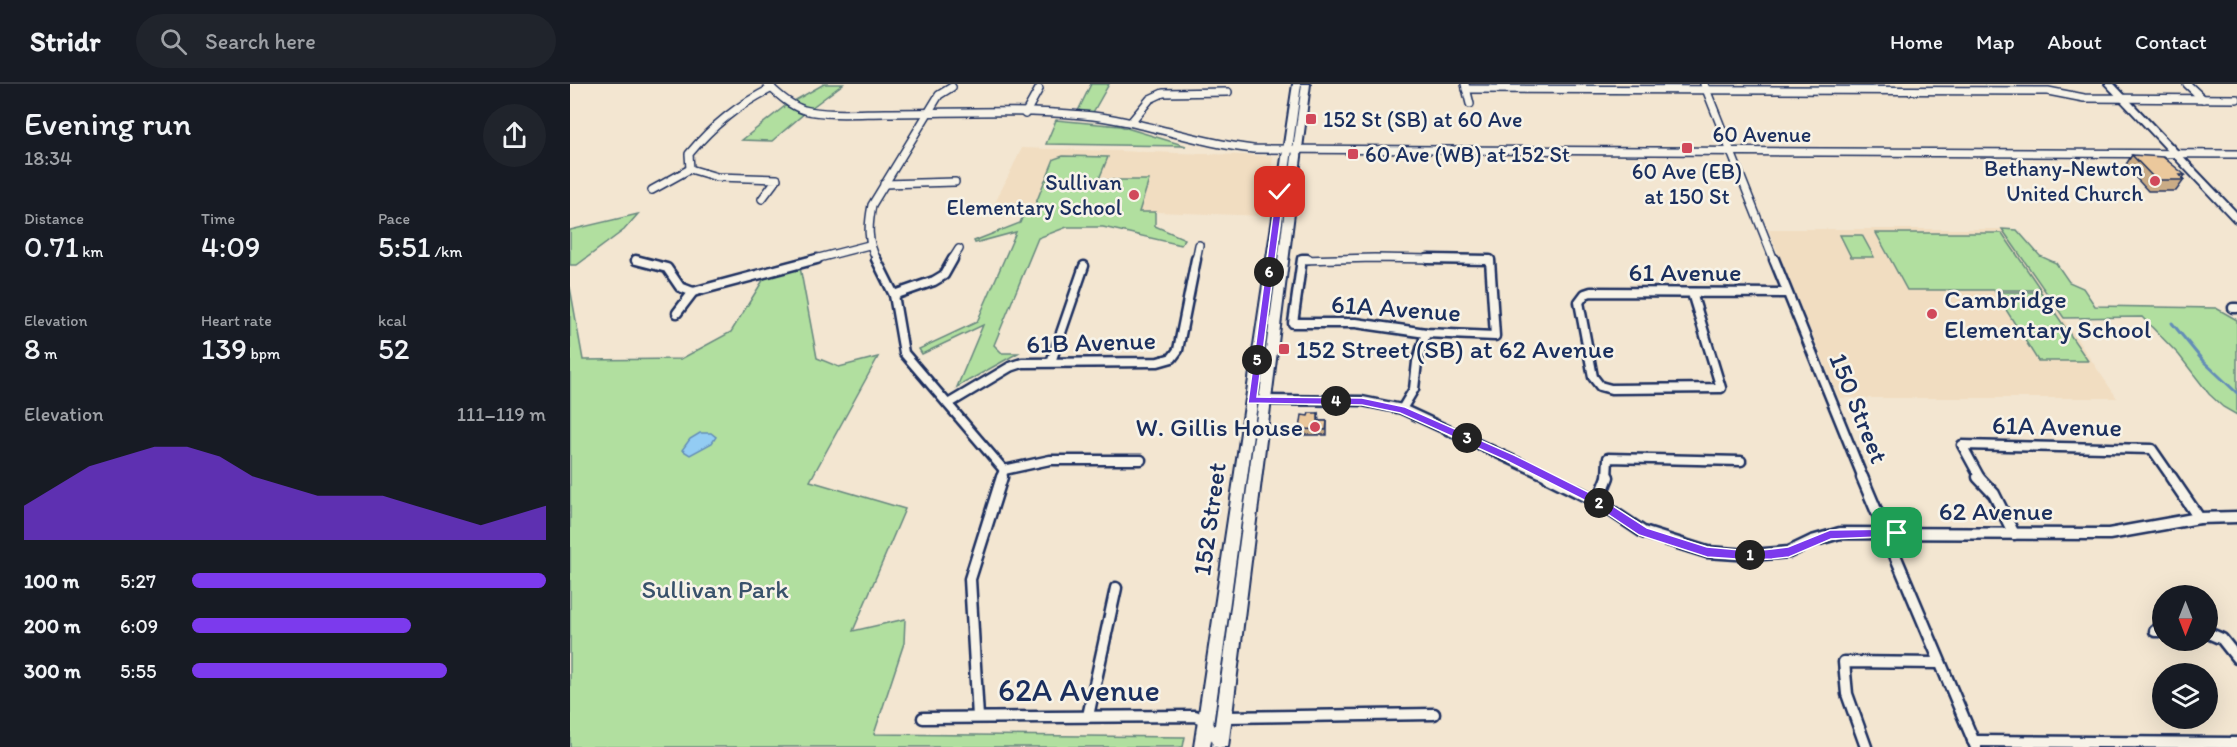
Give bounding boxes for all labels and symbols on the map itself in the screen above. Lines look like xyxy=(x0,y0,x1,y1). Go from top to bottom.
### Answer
place label: 152 St (SB) at 60 Ave xyxy=(1323,106,1522,133)
marker: 152 St (SB) at 60 Ave xyxy=(1304,112,1318,126)
street label: 60 Avenue xyxy=(1713,121,1811,148)
place label: 60 Ave (WB) at 152 St xyxy=(1365,141,1570,168)
marker: 60 Ave (EB) at 150 St xyxy=(1680,141,1694,155)
marker: 60 Ave (WB) at 152 St xyxy=(1346,147,1360,161)
place label: Bethany-Newton United Church xyxy=(1984,155,2144,207)
place label: 60 Ave (EB) at 150 St xyxy=(1632,158,1742,210)
pin xyxy=(1254,166,1305,217)
place label: Sullivan Elementary School xyxy=(947,169,1123,221)
marker: Bethany-Newton United Church xyxy=(2148,174,2162,188)
marker: Sullivan Elementary School xyxy=(1127,188,1141,202)
street label: 61 Avenue xyxy=(1629,256,1741,288)
pin: 6 xyxy=(1254,257,1284,287)
place label: Cambridge Elementary School xyxy=(1944,283,2151,345)
street label: 61A Avenue xyxy=(1330,288,1462,328)
marker: Cambridge Elementary School xyxy=(1925,307,1939,321)
street label: 61B Avenue xyxy=(1026,324,1156,360)
place label: 152 Street (SB) at 62 Avenue xyxy=(1296,333,1615,365)
marker: 152 Street (SB) at 62 Avenue xyxy=(1277,342,1291,356)
pin: 5 xyxy=(1242,345,1272,375)
street label: 150 Street xyxy=(1822,348,1896,468)
pin: 4 xyxy=(1321,386,1351,416)
street label: 61A Avenue xyxy=(1992,409,2122,443)
place label: W. Gillis House xyxy=(1136,411,1303,443)
marker: W. Gillis House xyxy=(1308,420,1322,434)
pin: 3 xyxy=(1452,423,1482,453)
street label: 152 Street xyxy=(1185,460,1233,578)
pin: 2 xyxy=(1584,488,1614,518)
street label: 62 Avenue xyxy=(1939,495,2053,527)
pin xyxy=(1871,507,1922,558)
pin: 1 xyxy=(1735,540,1765,570)
park label: Sullivan Park xyxy=(641,573,789,605)
north arrow xyxy=(2152,585,2218,651)
street label: 62A Avenue xyxy=(998,671,1160,709)

